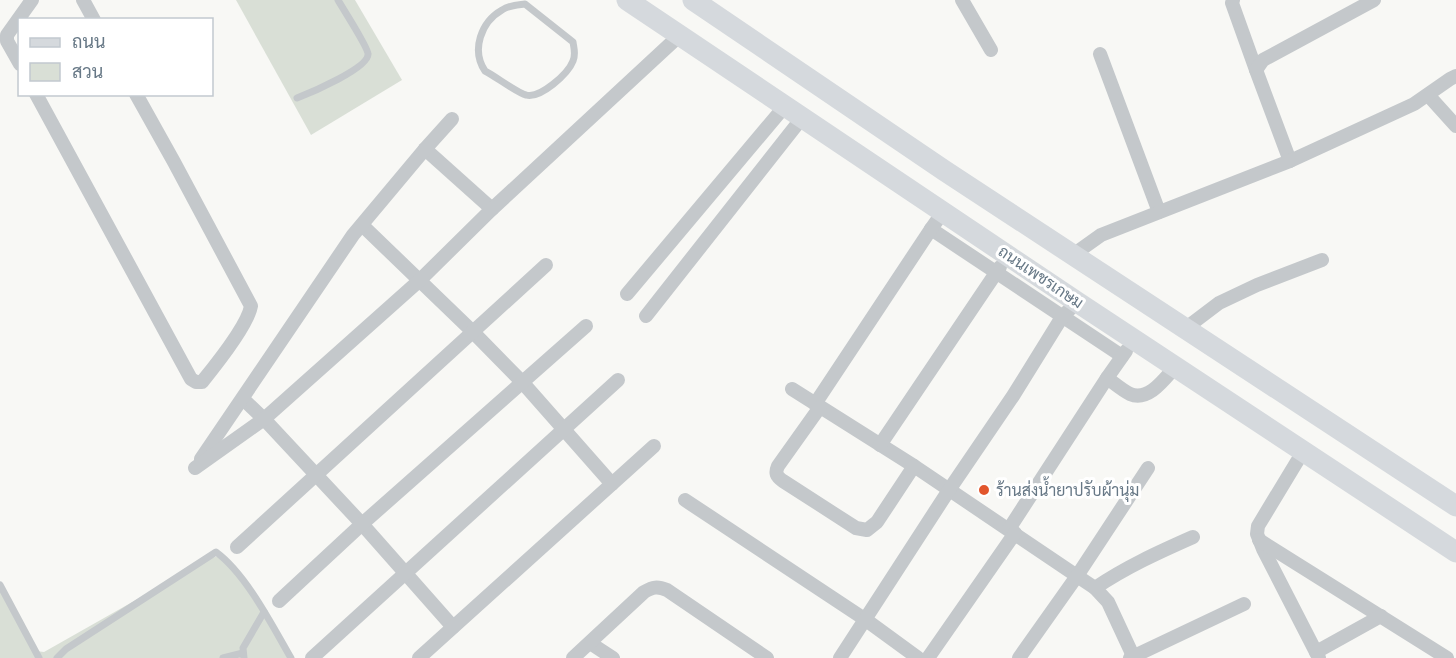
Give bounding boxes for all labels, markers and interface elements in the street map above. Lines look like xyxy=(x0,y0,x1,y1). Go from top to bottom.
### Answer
legend xyxy=(18,18,213,96)
text: ถนน xyxy=(72,31,105,53)
text: สวน xyxy=(72,61,103,83)
street label: ถนนเพชรเกษม xyxy=(995,242,1087,312)
place label: ร้านส่งน้ำยาปรับผ้านุ่ม xyxy=(996,476,1139,502)
marker: ร้านส่งน้ำยาปรับผ้านุ่ม xyxy=(977,483,991,497)

